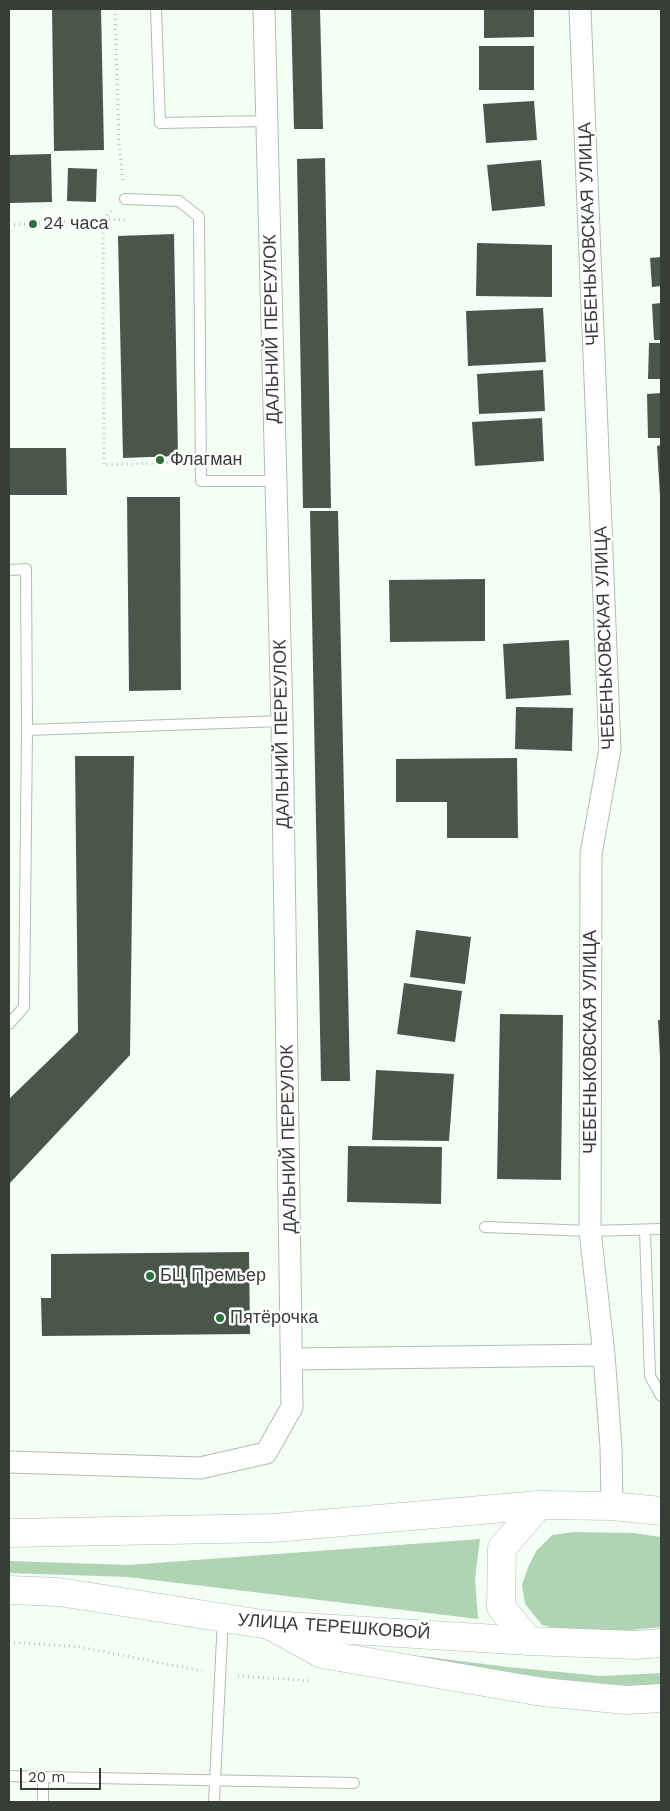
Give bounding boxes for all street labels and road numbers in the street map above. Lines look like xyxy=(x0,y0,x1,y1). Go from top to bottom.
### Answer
street label: ЧЕБЕНЬКОВСКАЯ УЛИЦА xyxy=(574,122,604,346)
street label: ДАЛЬНИЙ ПЕРЕУЛОК xyxy=(260,234,284,424)
street label: ЧЕБЕНЬКОВСКАЯ УЛИЦА xyxy=(590,526,620,750)
street label: ДАЛЬНИЙ ПЕРЕУЛОК xyxy=(270,639,294,829)
street label: ЧЕБЕНЬКОВСКАЯ УЛИЦА xyxy=(580,930,602,1154)
street label: ДАЛЬНИЙ ПЕРЕУЛОК xyxy=(277,1044,301,1234)
street label: УЛИЦА ТЕРЕШКОВОЙ xyxy=(237,1609,431,1645)

